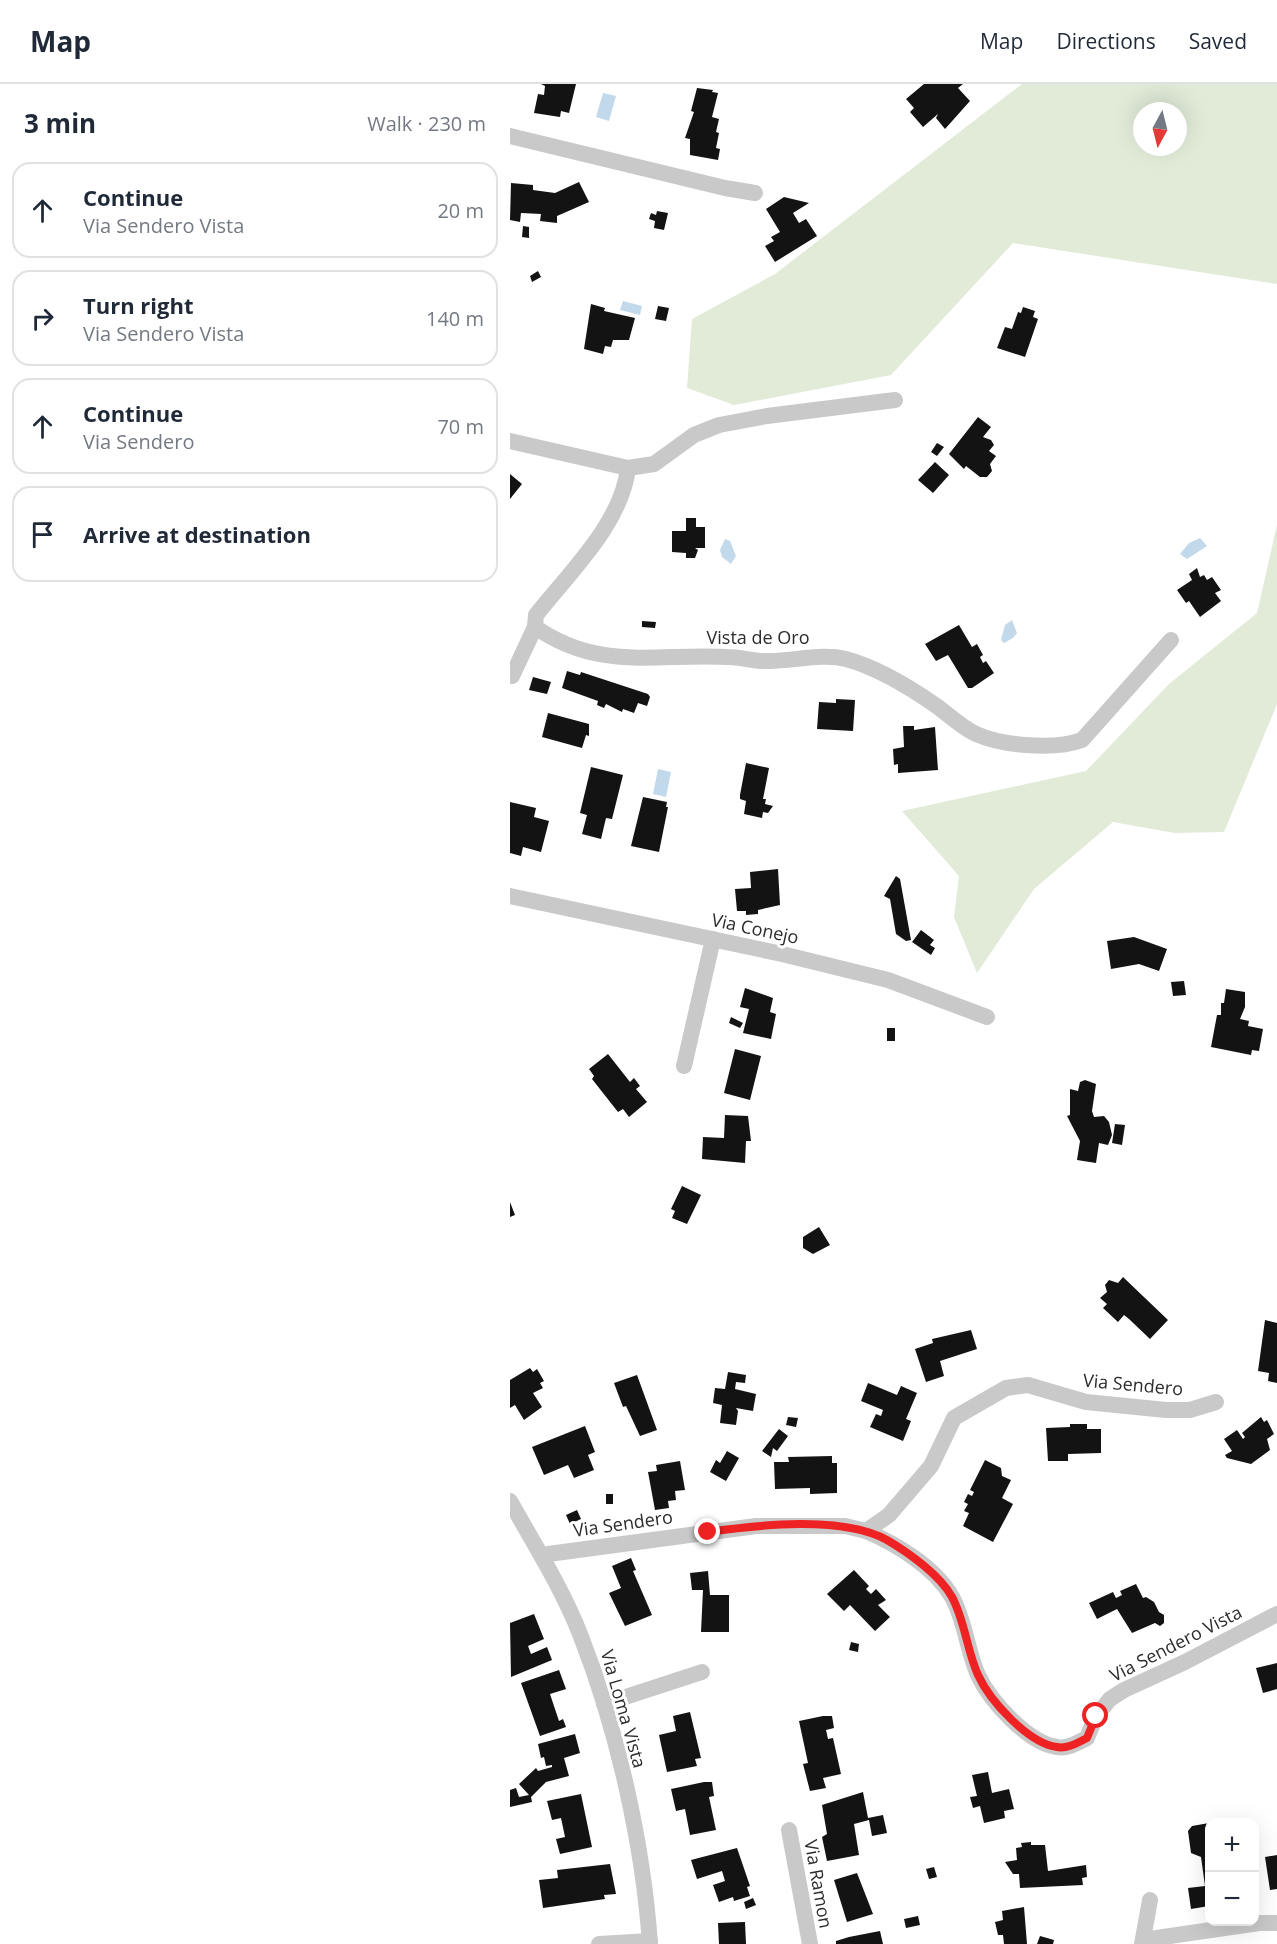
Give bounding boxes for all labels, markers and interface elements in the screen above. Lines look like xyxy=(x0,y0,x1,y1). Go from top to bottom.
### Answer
text: Map xyxy=(30,22,91,60)
text: Map xyxy=(980,27,1023,55)
text: Directions xyxy=(1056,27,1156,55)
text: Saved xyxy=(1189,27,1247,55)
north arrow xyxy=(1133,102,1187,156)
text: 3 min xyxy=(24,105,96,141)
text: Walk · 230 m xyxy=(367,110,486,137)
text: Continue xyxy=(83,182,183,212)
icon: ahead xyxy=(26,194,59,227)
text: 20 m xyxy=(437,197,484,224)
text: Via Sendero Vista xyxy=(83,212,244,239)
text: Turn right xyxy=(83,290,194,320)
icon: right xyxy=(26,302,59,335)
text: 140 m xyxy=(426,305,484,332)
text: Via Sendero Vista xyxy=(83,320,244,347)
text: Continue xyxy=(83,398,183,428)
icon: ahead xyxy=(26,410,59,443)
text: 70 m xyxy=(437,413,484,440)
text: Via Sendero xyxy=(83,428,194,455)
icon: arrive xyxy=(26,518,59,551)
text: Arrive at destination xyxy=(83,519,311,549)
street label: Vista de Oro xyxy=(707,625,809,649)
street label: Via Conejo xyxy=(709,907,801,949)
street label: Via Sendero xyxy=(1082,1368,1184,1400)
street label: Via Sendero xyxy=(572,1504,674,1542)
route end xyxy=(694,1518,720,1544)
street label: Via Sendero Vista xyxy=(1105,1599,1246,1687)
street label: Via Loma Vista xyxy=(596,1647,652,1771)
route start xyxy=(1082,1702,1108,1728)
map controls xyxy=(1205,1818,1259,1926)
button: + xyxy=(1205,1818,1259,1872)
street label: Via Ramon xyxy=(799,1838,839,1930)
button: − xyxy=(1205,1872,1259,1926)

